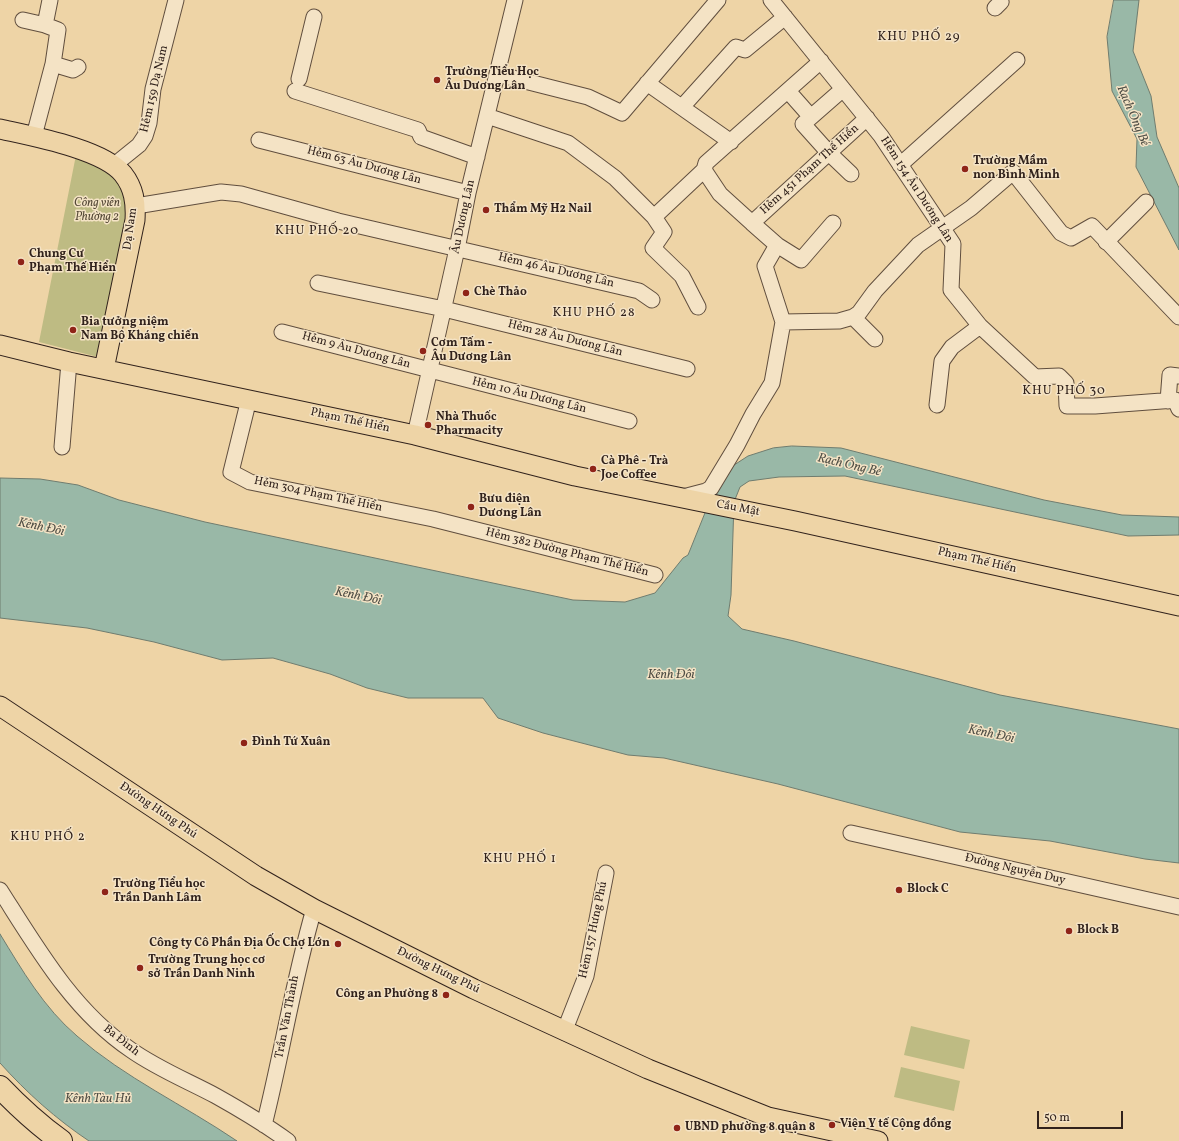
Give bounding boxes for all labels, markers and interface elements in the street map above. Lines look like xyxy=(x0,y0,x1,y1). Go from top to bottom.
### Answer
district label: KHU PHỐ 29 xyxy=(877,30,961,46)
street label: Hẻm 159 Dạ Nam xyxy=(138,44,172,134)
place label: Trường Tiểu Học Âu Dương Lân xyxy=(445,66,539,94)
marker: Trường Tiểu Học Âu Dương Lân xyxy=(432,75,442,85)
water label: Rạch Ông Bé xyxy=(1112,83,1152,149)
street label: Hẻm 451 Phạm Thế Hiển xyxy=(758,122,862,218)
street label: Hẻm 154 Âu Dương Lân xyxy=(876,134,956,246)
street label: Hẻm 63 Âu Dương Lân xyxy=(305,144,423,188)
place label: Trường Mầm non Bình Minh xyxy=(973,155,1060,183)
marker: Trường Mầm non Bình Minh xyxy=(960,164,970,174)
street label: Âu Dương Lân xyxy=(449,179,479,255)
park label: Công viên Phường 2 xyxy=(74,197,120,225)
place label: Thẩm Mỹ H2 Nail xyxy=(494,203,592,217)
marker: Thẩm Mỹ H2 Nail xyxy=(481,205,491,215)
street label: Dạ Nam xyxy=(121,207,141,251)
district label: KHU PHỐ 20 xyxy=(275,224,359,240)
place label: Chung Cư Phạm Thế Hiển xyxy=(29,248,116,276)
street label: Hẻm 46 Âu Dương Lân xyxy=(497,251,615,291)
marker: Chung Cư Phạm Thế Hiển xyxy=(16,257,26,267)
place label: Chè Thảo xyxy=(474,286,527,300)
marker: Chè Thảo xyxy=(461,288,471,298)
district label: KHU PHỐ 28 xyxy=(552,306,636,322)
place label: Bia tưởng niệm Nam Bộ Kháng chiến xyxy=(81,316,199,344)
street label: Hẻm 28 Âu Dương Lân xyxy=(506,318,624,360)
marker: Bia tưởng niệm Nam Bộ Kháng chiến xyxy=(68,325,78,335)
street label: Hẻm 9 Âu Dương Lân xyxy=(300,330,412,372)
place label: Cơm Tấm - Âu Dương Lân xyxy=(431,337,512,365)
marker: Cơm Tấm - Âu Dương Lân xyxy=(418,346,428,356)
street label: Hẻm 10 Âu Dương Lân xyxy=(470,375,588,417)
district label: KHU PHỐ 30 xyxy=(1022,384,1106,400)
street label: Phạm Thế Hiển xyxy=(309,406,391,436)
place label: Nhà Thuốc Pharmacity xyxy=(436,411,503,439)
marker: Nhà Thuốc Pharmacity xyxy=(423,420,433,430)
water label: Rạch Ông Bé xyxy=(816,451,882,481)
place label: Cà Phê - Trà Joe Coffee xyxy=(601,455,668,483)
marker: Cà Phê - Trà Joe Coffee xyxy=(588,464,598,474)
street label: Hẻm 304 Phạm Thế Hiển xyxy=(253,474,383,516)
place label: Bưu điện Dương Lân xyxy=(479,493,542,521)
street label: Cầu Mật xyxy=(715,498,761,520)
marker: Bưu điện Dương Lân xyxy=(466,502,476,512)
water label: Kênh Đôi xyxy=(16,515,66,541)
street label: Hẻm 382 Đường Phạm Thế Hiển xyxy=(484,526,650,580)
street label: Phạm Thế Hiển xyxy=(936,545,1018,577)
water label: Kênh Đôi xyxy=(333,584,383,610)
water label: Kênh Đôi xyxy=(647,668,695,684)
water label: Kênh Đôi xyxy=(966,722,1016,748)
place label: Đình Tứ Xuân xyxy=(252,736,330,750)
marker: Đình Tứ Xuân xyxy=(239,738,249,748)
street label: Đường Hưng Phú xyxy=(116,780,200,842)
district label: KHU PHỐ 2 xyxy=(10,830,86,846)
street label: Đường Nguyễn Duy xyxy=(963,851,1067,889)
district label: KHU PHỐ 1 xyxy=(483,852,557,868)
place label: Trường Tiểu học Trần Danh Lâm xyxy=(113,878,205,906)
street label: Hẻm 157 Hưng Phú xyxy=(577,880,611,980)
place label: Block C xyxy=(907,883,949,897)
marker: Block C xyxy=(894,885,904,895)
marker: Trường Tiểu học Trần Danh Lâm xyxy=(100,887,110,897)
place label: Block B xyxy=(1077,924,1119,938)
marker: Block B xyxy=(1064,926,1074,936)
place label: Công ty Cô Phần Địa Ốc Chợ Lớn xyxy=(149,937,330,951)
marker: Công ty Cô Phần Địa Ốc Chợ Lớn xyxy=(333,939,343,949)
street label: Đường Hưng Phú xyxy=(394,945,482,997)
place label: Trường Trung học cơ sở Trần Danh Ninh xyxy=(148,954,265,982)
marker: Trường Trung học cơ sở Trần Danh Ninh xyxy=(135,963,145,973)
street label: Trần Văn Thành xyxy=(273,974,303,1060)
place label: Công an Phường 8 xyxy=(336,988,438,1002)
marker: Công an Phường 8 xyxy=(441,990,451,1000)
street label: Ba Đình xyxy=(100,1022,142,1060)
water label: Kênh Tàu Hủ xyxy=(65,1092,131,1108)
scale bar xyxy=(1039,1103,1125,1129)
text: 50 m xyxy=(1044,1110,1070,1126)
place label: Viện Y tế Cộng đồng xyxy=(840,1118,951,1132)
marker: Viện Y tế Cộng đồng xyxy=(827,1120,837,1130)
place label: UBND phường 8 quận 8 xyxy=(685,1121,815,1135)
marker: UBND phường 8 quận 8 xyxy=(672,1123,682,1133)

